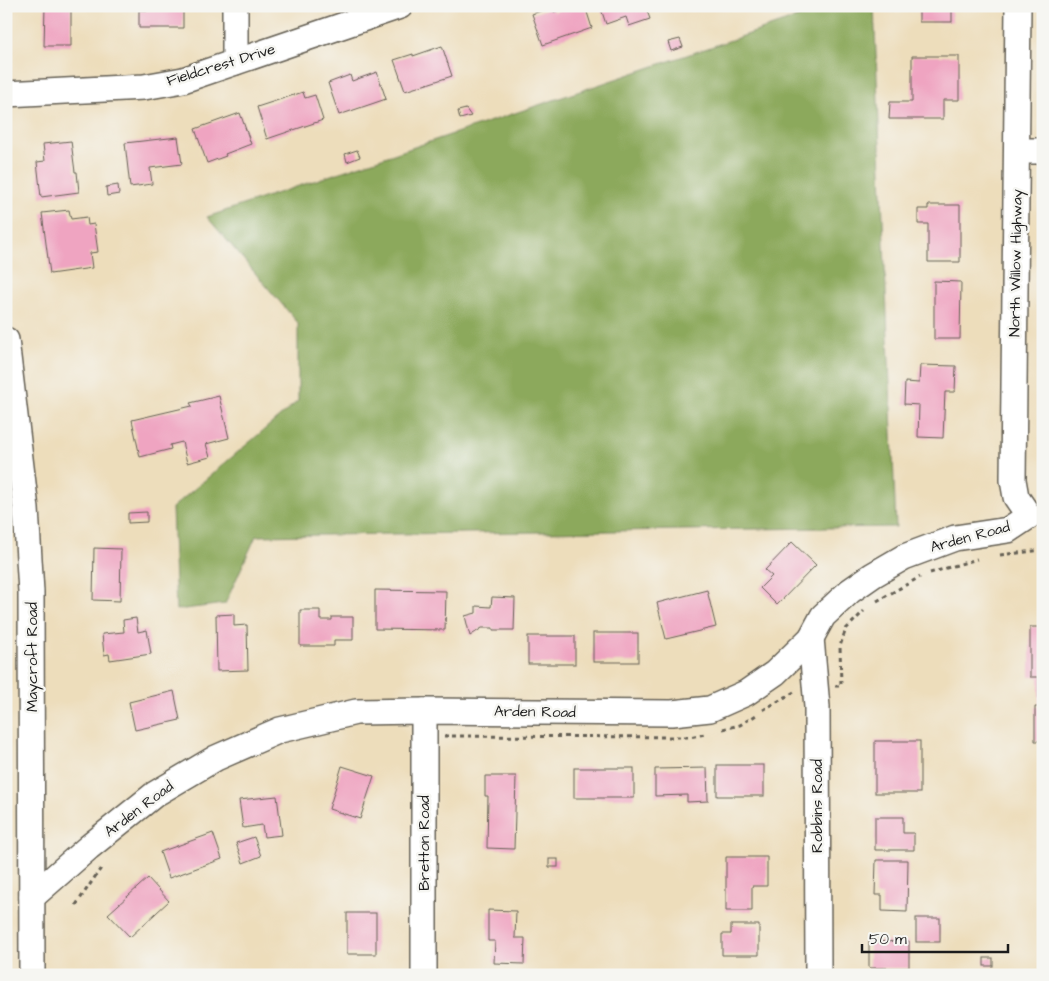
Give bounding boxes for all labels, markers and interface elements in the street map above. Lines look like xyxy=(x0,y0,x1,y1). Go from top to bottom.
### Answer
street label: Fieldcrest Drive xyxy=(164,39,278,91)
street label: North Willow Highway xyxy=(1004,189,1029,337)
street label: Arden Road xyxy=(928,516,1012,558)
street label: Maycroft Road xyxy=(22,602,44,712)
street label: Arden Road xyxy=(494,701,576,723)
street label: Robbins Road xyxy=(807,759,828,853)
street label: Arden Road xyxy=(100,776,178,842)
street label: Bretton Road xyxy=(414,795,435,891)
scale bar xyxy=(862,921,1008,953)
text: 50 m xyxy=(869,929,907,950)

